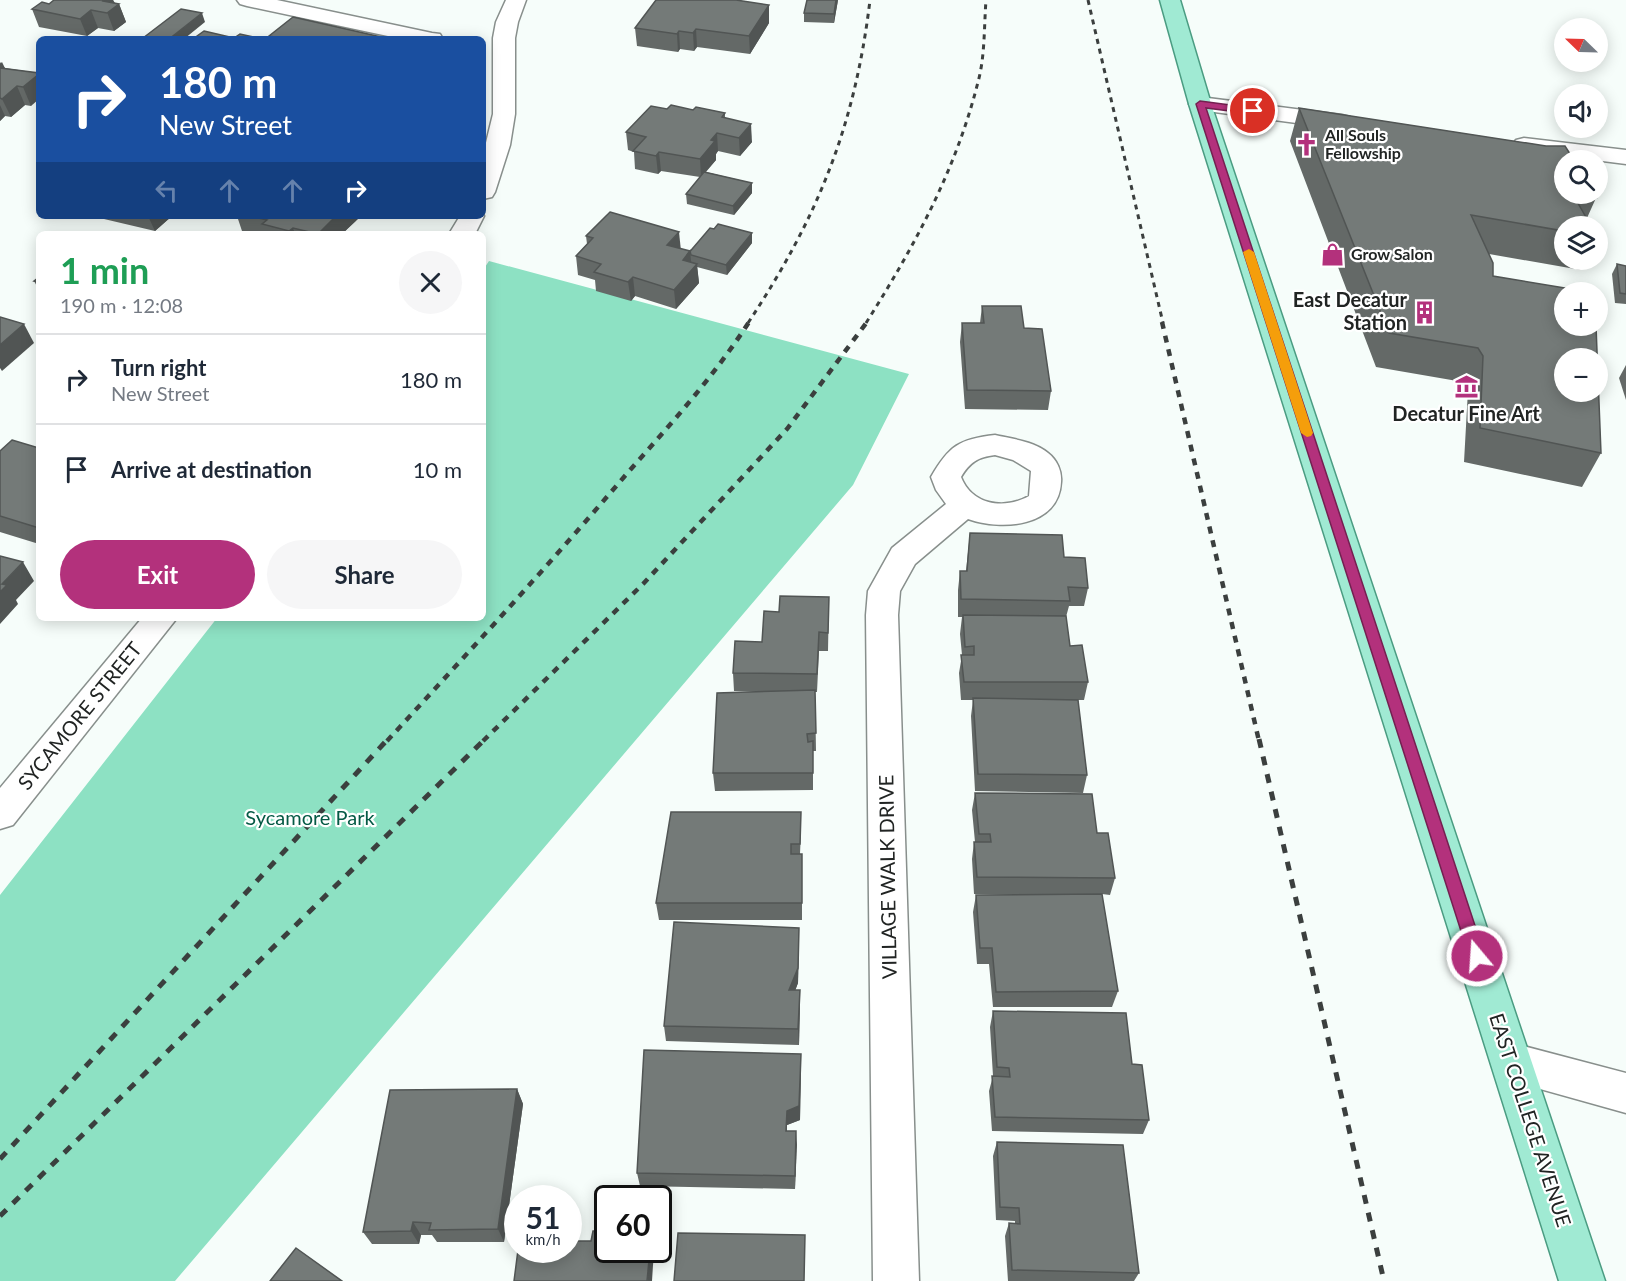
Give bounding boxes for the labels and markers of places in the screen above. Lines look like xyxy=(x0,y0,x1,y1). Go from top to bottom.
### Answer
pin xyxy=(1227,85,1278,136)
place label: All Souls Fellowship xyxy=(1324,125,1401,162)
church icon: All Souls Fellowship xyxy=(1294,131,1320,157)
shop icon: Grow Salon xyxy=(1320,241,1346,267)
place label: Grow Salon xyxy=(1351,244,1433,263)
place label: East Decatur Station xyxy=(1293,287,1408,334)
building icon: East Decatur Station xyxy=(1412,299,1438,325)
museum icon: Decatur Fine Art xyxy=(1453,374,1479,400)
place label: Decatur Fine Art xyxy=(1392,401,1540,425)

